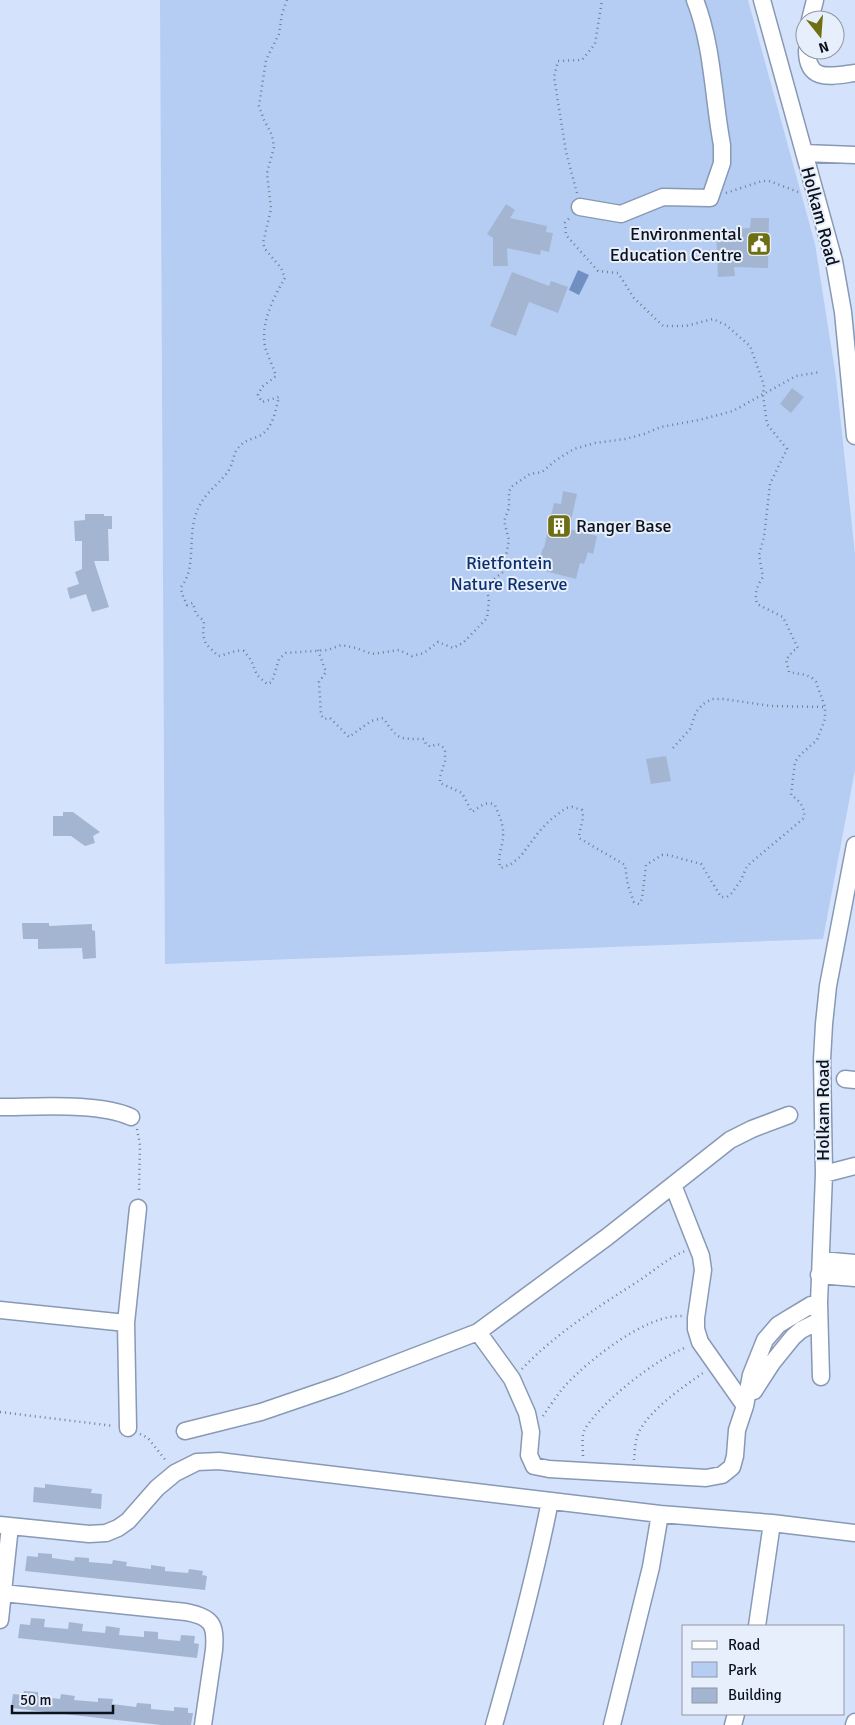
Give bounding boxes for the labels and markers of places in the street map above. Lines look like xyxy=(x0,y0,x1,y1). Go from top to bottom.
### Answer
place label: Environmental Education Centre xyxy=(610,223,742,266)
public building icon: Environmental Education Centre xyxy=(746,231,772,257)
building icon: Ranger Base xyxy=(546,513,572,539)
place label: Ranger Base xyxy=(576,515,672,537)

